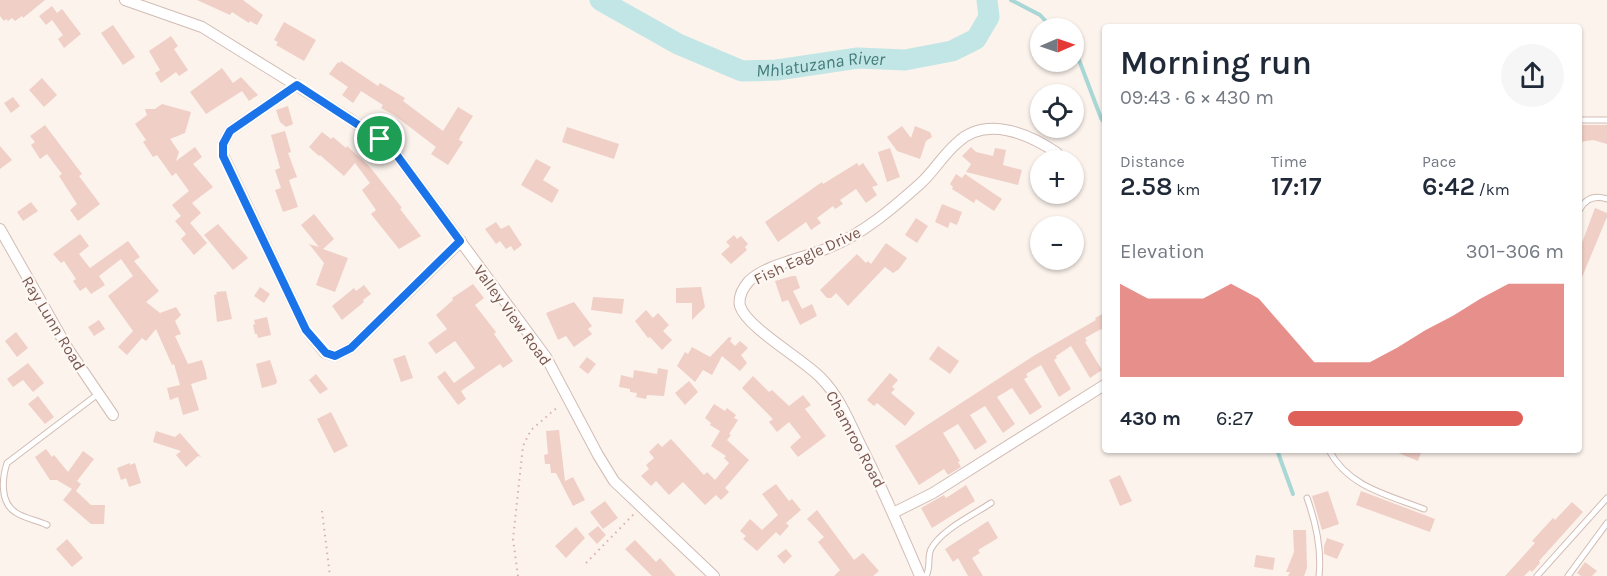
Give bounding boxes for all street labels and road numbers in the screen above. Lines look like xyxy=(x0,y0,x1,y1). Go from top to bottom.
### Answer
street label: Fish Eagle Drive xyxy=(751,222,864,289)
street label: Valley View Road xyxy=(470,261,556,369)
street label: Ray Lunn Road xyxy=(18,273,89,374)
street label: Chamroo Road xyxy=(822,387,889,491)

